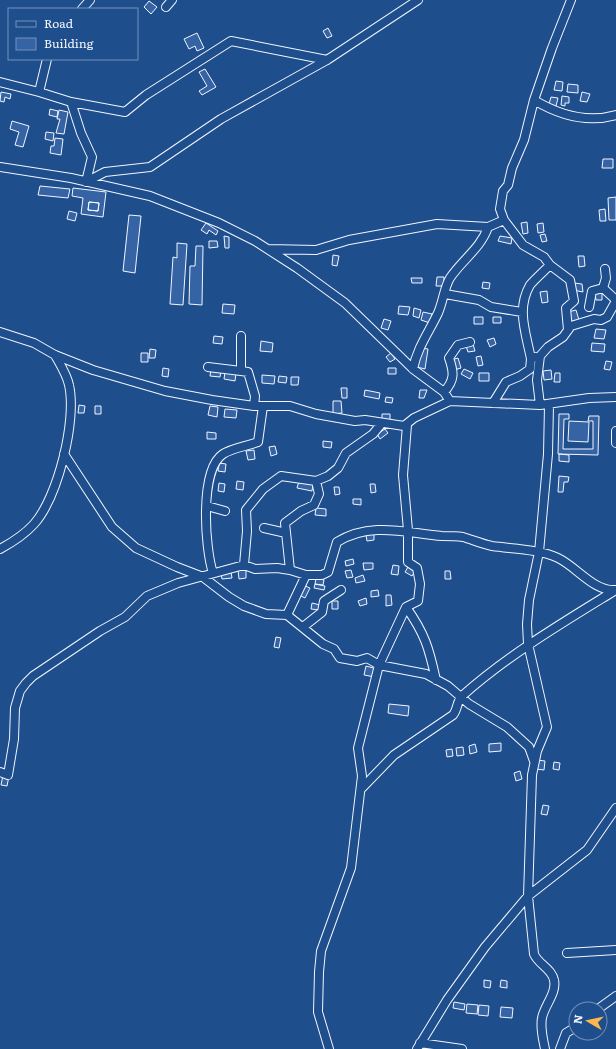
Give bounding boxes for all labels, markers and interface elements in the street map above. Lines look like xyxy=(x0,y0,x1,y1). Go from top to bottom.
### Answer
legend xyxy=(8,8,138,60)
text: Road xyxy=(44,14,74,32)
text: Building xyxy=(44,34,94,52)
north arrow xyxy=(568,1001,608,1041)
text: N xyxy=(569,1013,586,1025)

